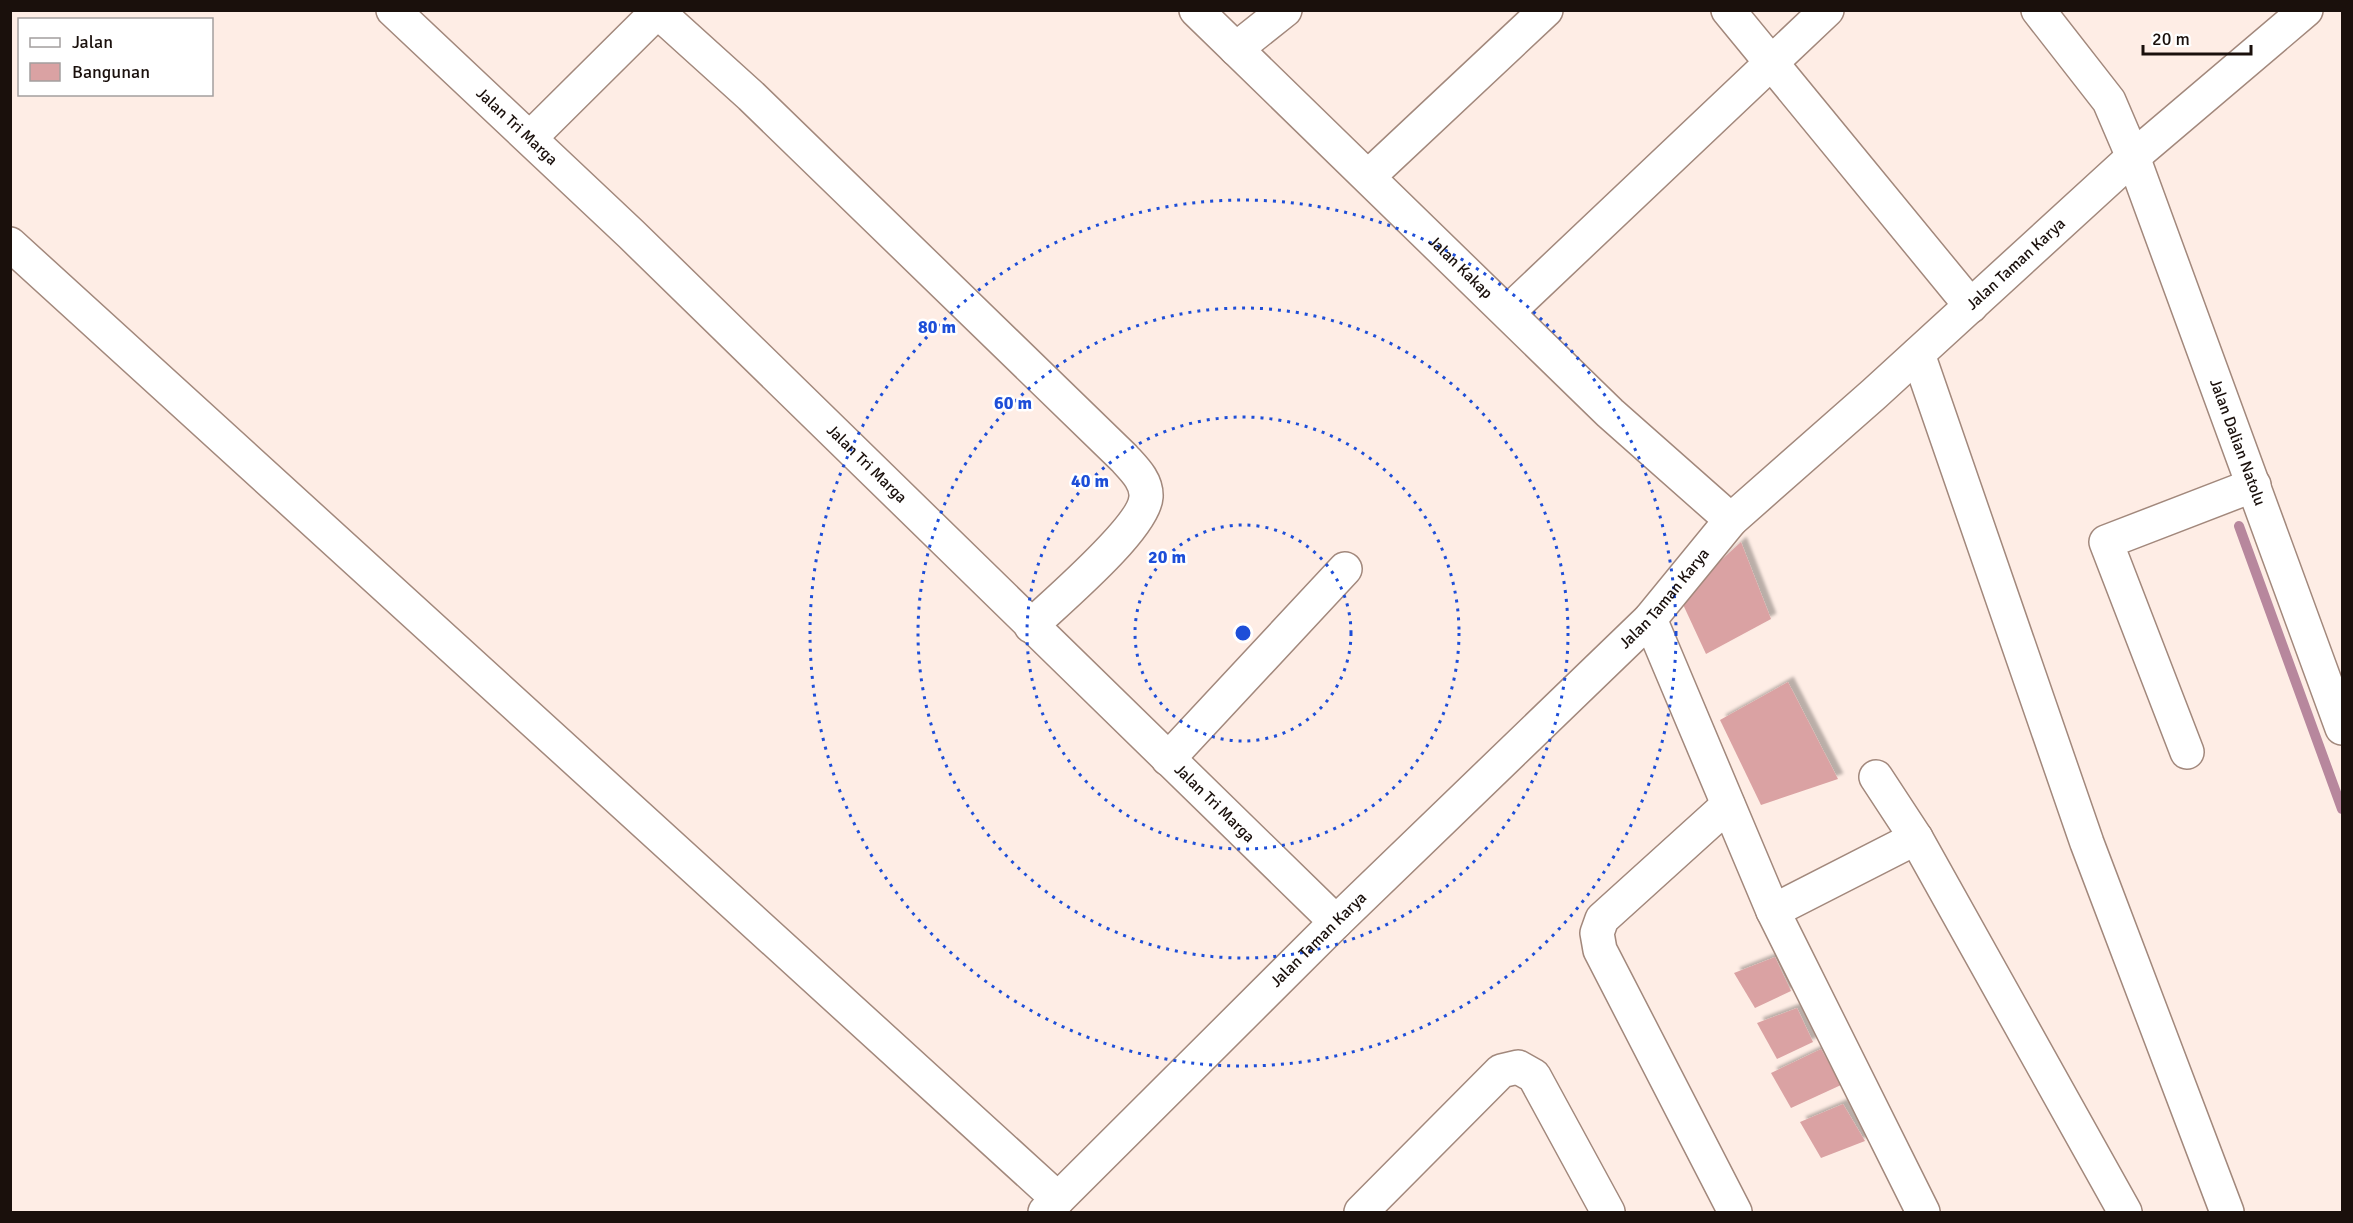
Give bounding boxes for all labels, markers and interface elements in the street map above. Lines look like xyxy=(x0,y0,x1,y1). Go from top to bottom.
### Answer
legend xyxy=(18,18,213,96)
scale bar xyxy=(2143,18,2251,56)
text: 20 m xyxy=(2152,28,2190,50)
text: Jalan xyxy=(72,31,113,53)
text: Bangunan xyxy=(72,61,150,83)
street label: Jalan Tri Marga xyxy=(472,83,562,170)
street label: Jalan Taman Karya xyxy=(1962,214,2070,315)
street label: Jalan Kakap xyxy=(1424,232,1497,303)
text: 80 m xyxy=(918,316,956,338)
street label: Jalan Dalian Natolu xyxy=(2205,376,2270,508)
text: 60 m xyxy=(994,392,1032,414)
street label: Jalan Tri Marga xyxy=(822,420,911,508)
text: 40 m xyxy=(1071,470,1109,492)
street label: Jalan Taman Karya xyxy=(1615,544,1714,653)
text: 20 m xyxy=(1148,546,1186,568)
centre of rings xyxy=(1233,623,1253,643)
street label: Jalan Tri Marga xyxy=(1170,760,1259,847)
street label: Jalan Taman Karya xyxy=(1266,888,1371,992)

